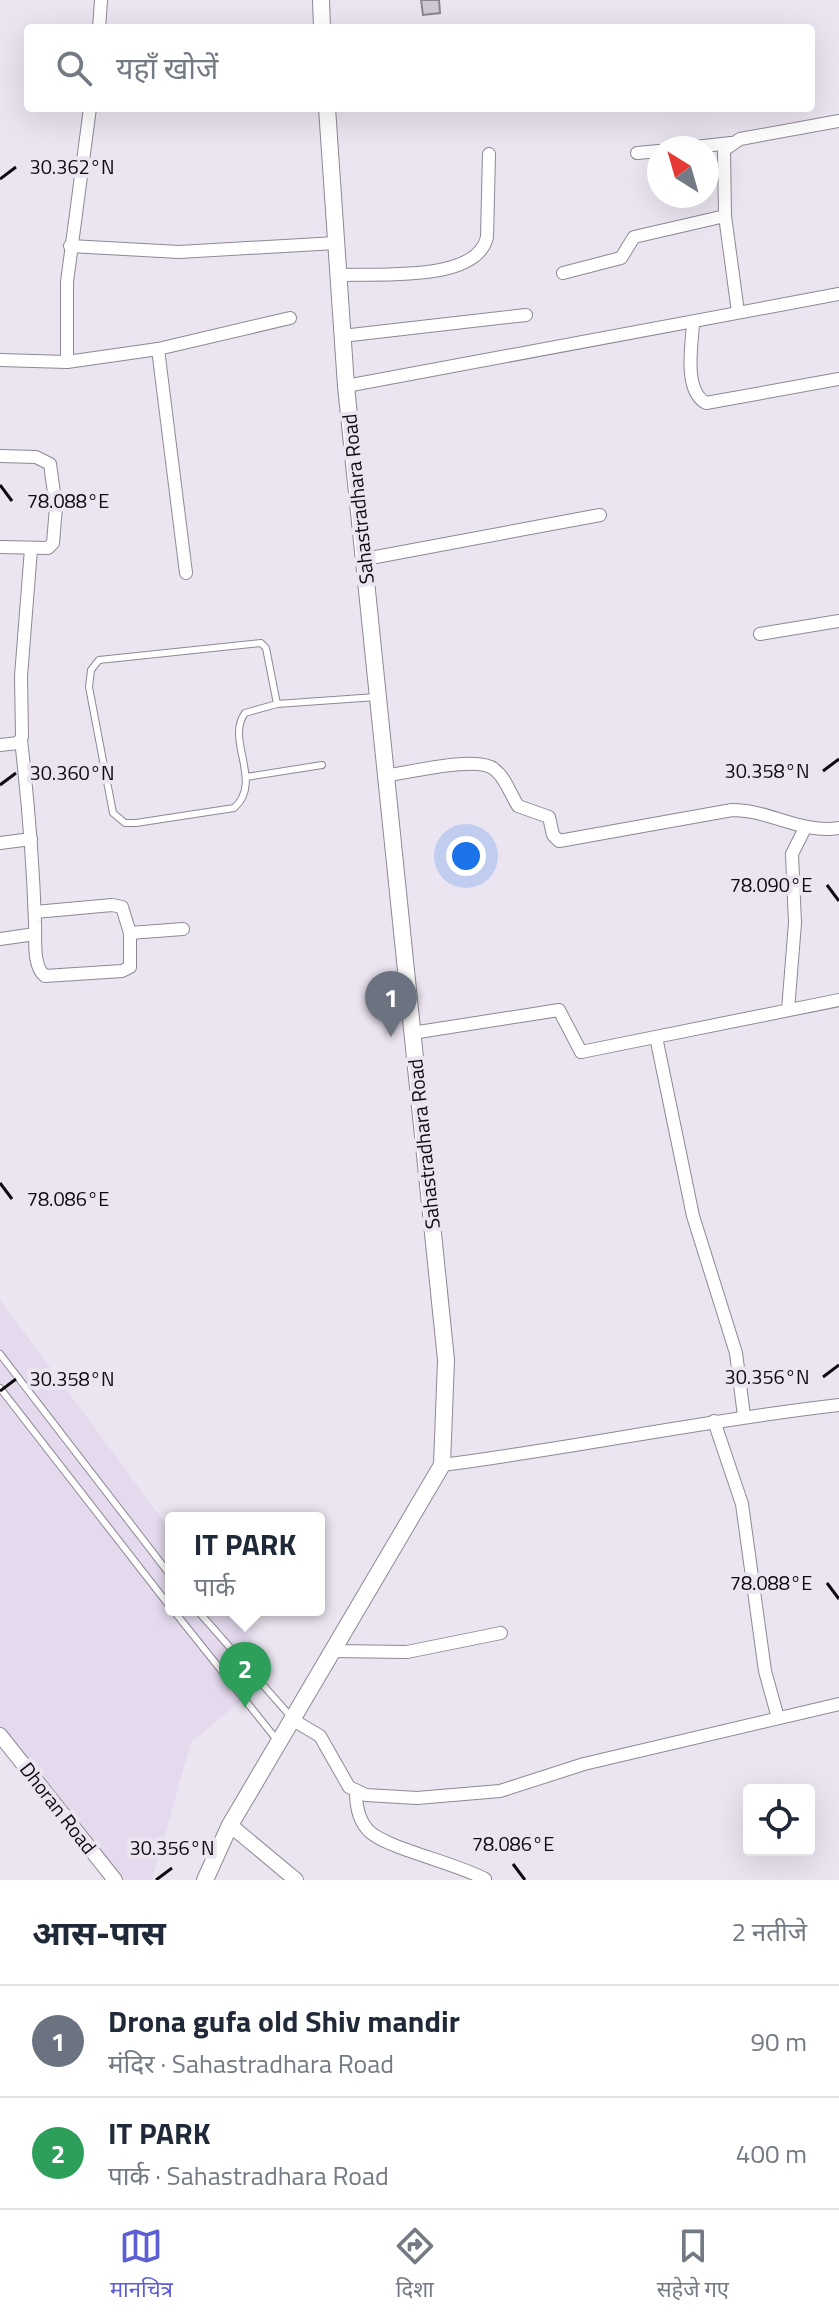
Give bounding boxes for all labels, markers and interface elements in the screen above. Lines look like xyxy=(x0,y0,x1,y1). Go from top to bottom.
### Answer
search box xyxy=(24,24,815,112)
text: यहाँ खोजें xyxy=(116,45,218,91)
icon: search xyxy=(52,46,96,90)
north arrow xyxy=(647,136,719,208)
text: 30.362°N xyxy=(29,151,115,182)
street label: Sahastradhara Road xyxy=(333,412,382,586)
text: 78.088°E xyxy=(27,485,109,516)
text: 30.358°N xyxy=(724,755,810,786)
text: 30.360°N xyxy=(29,757,115,788)
your location xyxy=(446,836,486,876)
text: 78.090°E xyxy=(730,869,812,900)
pin: 1 xyxy=(365,971,417,1037)
street label: Sahastradhara Road xyxy=(399,1057,448,1231)
text: 78.086°E xyxy=(27,1183,109,1214)
text: 30.356°N xyxy=(724,1361,810,1392)
text: 30.358°N xyxy=(29,1363,115,1394)
popup xyxy=(165,1512,325,1616)
text: IT PARK xyxy=(194,1521,296,1567)
text: पार्क xyxy=(194,1567,235,1606)
text: 78.088°E xyxy=(730,1567,812,1598)
pin: 2 xyxy=(219,1642,271,1708)
street label: Dhoran Road xyxy=(12,1755,104,1860)
map controls xyxy=(743,1784,815,1856)
button: locate xyxy=(743,1784,815,1856)
text: 78.086°E xyxy=(472,1828,554,1859)
text: 30.356°N xyxy=(129,1832,215,1863)
text: आस-पास xyxy=(32,1906,166,1958)
text: 2 नतीजे xyxy=(731,1912,807,1951)
text: Drona gufa old Shiv mandir xyxy=(108,1998,460,2044)
text: 1 xyxy=(51,2022,65,2061)
text: 90 m xyxy=(750,2022,807,2061)
text: मंदिर · Sahastradhara Road xyxy=(108,2044,394,2083)
text: IT PARK xyxy=(108,2110,211,2156)
text: 2 xyxy=(51,2134,65,2173)
text: 400 m xyxy=(736,2134,807,2173)
text: पार्क · Sahastradhara Road xyxy=(108,2156,389,2195)
tab: मानचित्र xyxy=(110,2224,173,2306)
tab: दिशा xyxy=(393,2224,437,2306)
tab: सहेजे गए xyxy=(657,2224,729,2306)

